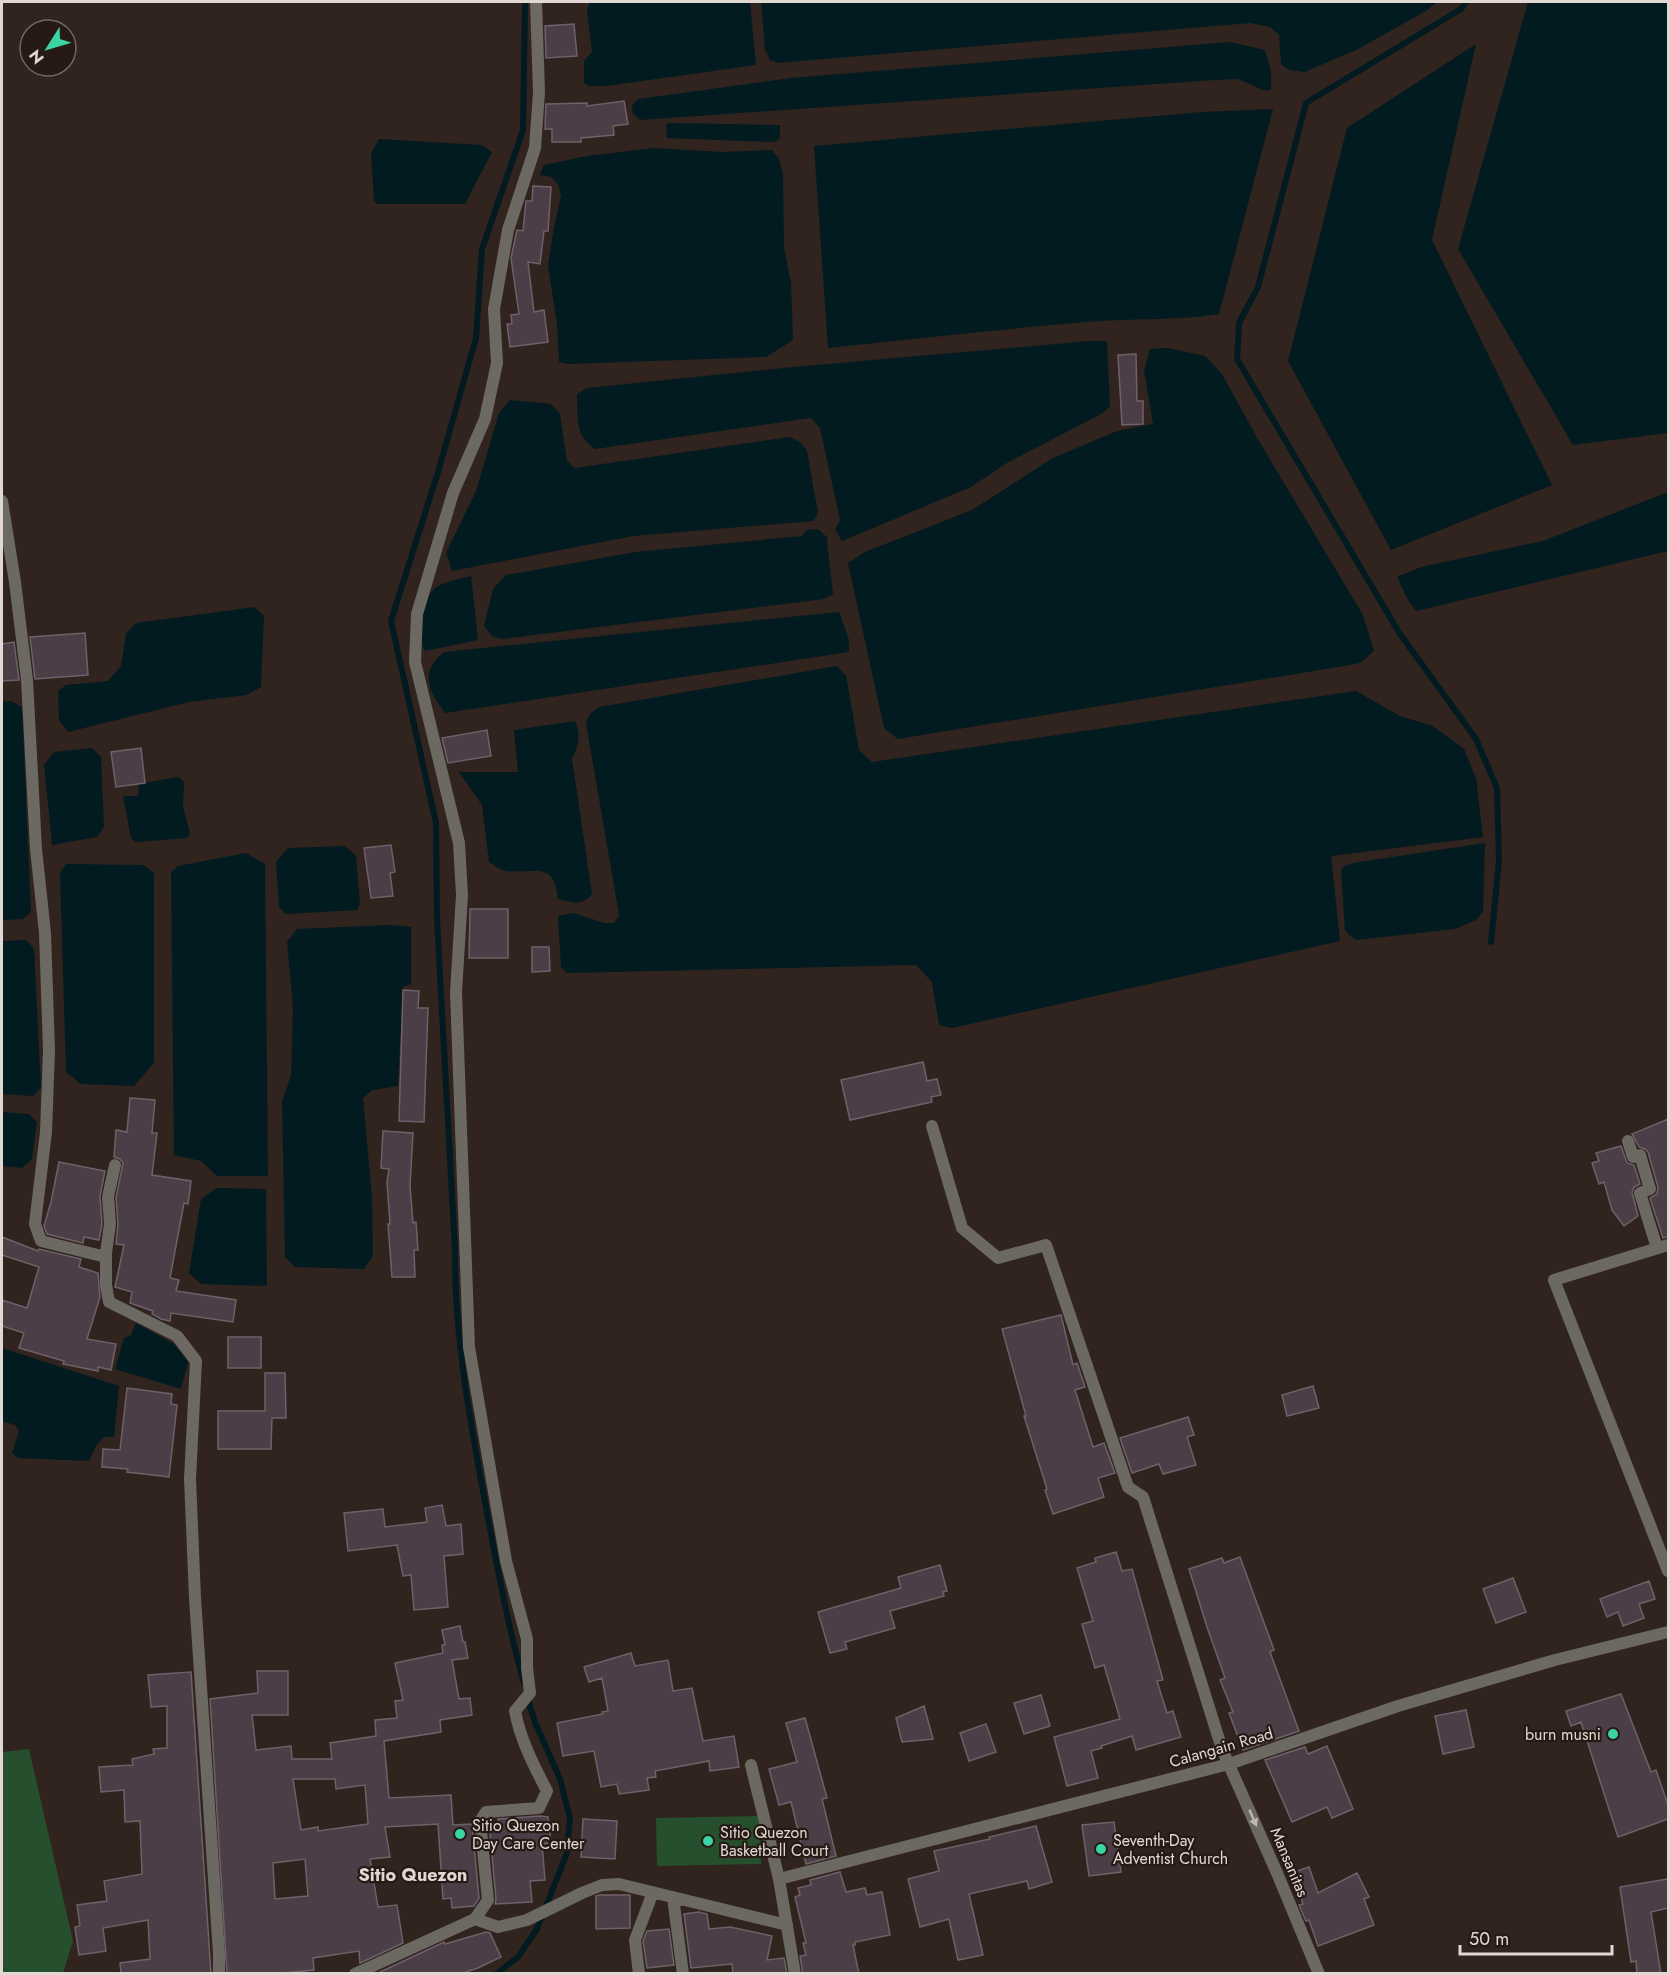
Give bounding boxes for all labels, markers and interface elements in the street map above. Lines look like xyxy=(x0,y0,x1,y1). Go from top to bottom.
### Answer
north arrow xyxy=(18,18,78,78)
text: N xyxy=(23,45,49,69)
street label: Calangain Road xyxy=(1166,1722,1276,1773)
place label: burn musni xyxy=(1525,1723,1601,1746)
marker: burn musni xyxy=(1606,1727,1620,1741)
one-way arrow xyxy=(1248,1809,1257,1826)
place label: Sitio Quezon Day Care Center xyxy=(472,1814,585,1855)
place label: Sitio Quezon Basketball Court xyxy=(720,1821,829,1862)
street label: Mansanitas xyxy=(1265,1824,1315,1901)
marker: Sitio Quezon Day Care Center xyxy=(453,1827,467,1841)
place label: Seventh-Day Adventist Church xyxy=(1113,1829,1228,1870)
marker: Sitio Quezon Basketball Court xyxy=(701,1834,715,1848)
marker: Seventh-Day Adventist Church xyxy=(1094,1842,1108,1856)
district label: Sitio Quezon xyxy=(359,1862,467,1888)
scale bar xyxy=(1460,1918,1612,1956)
text: 50 m xyxy=(1469,1926,1509,1952)

